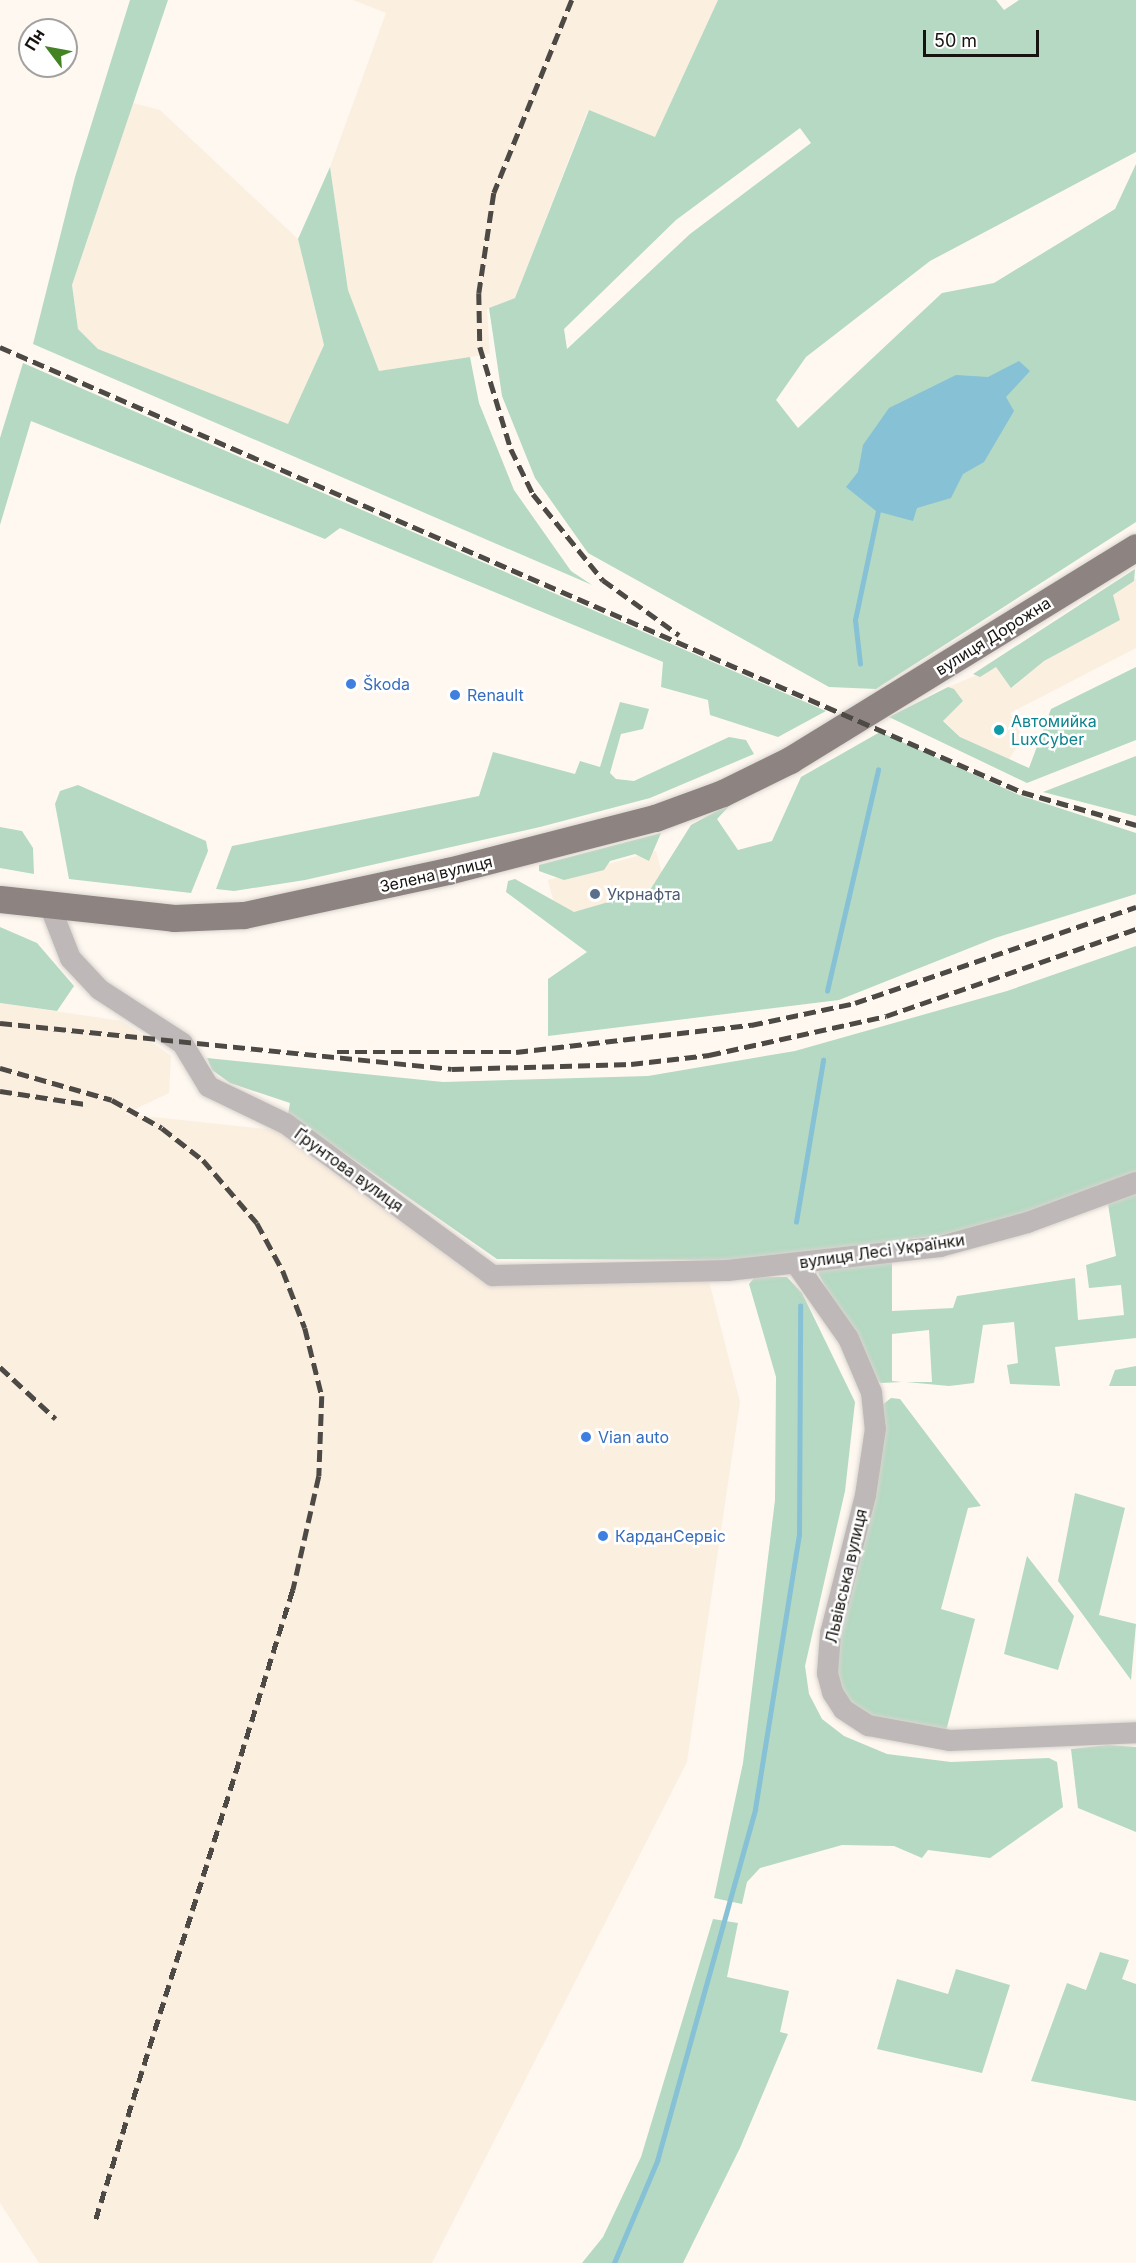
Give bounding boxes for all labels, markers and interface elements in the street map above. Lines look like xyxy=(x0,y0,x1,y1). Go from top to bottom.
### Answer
north arrow xyxy=(18,18,78,78)
scale bar xyxy=(926,18,1042,56)
text: Пн xyxy=(20,25,49,54)
text: 50 m xyxy=(934,30,977,51)
street label: вулиця Дорожна xyxy=(932,593,1054,679)
place label: Škoda xyxy=(363,674,410,694)
marker: Škoda xyxy=(344,677,358,691)
place label: Renault xyxy=(467,685,524,705)
marker: Renault xyxy=(448,688,462,702)
place label: Автомийка LuxCyber xyxy=(1011,711,1097,749)
marker: Автомийка LuxCyber xyxy=(992,723,1006,737)
street label: Зелена вулиця xyxy=(378,852,494,896)
place label: Укрнафта xyxy=(607,884,681,904)
marker: Укрнафта xyxy=(588,887,602,901)
street label: Ґрунтова вулиця xyxy=(291,1124,407,1216)
street label: вулиця Лесі Українки xyxy=(798,1230,966,1272)
place label: Vian auto xyxy=(598,1427,669,1447)
marker: Vian auto xyxy=(579,1430,593,1444)
street label: Львівська вулиця xyxy=(821,1507,871,1645)
place label: КарданСервіс xyxy=(615,1526,726,1546)
marker: КарданСервіс xyxy=(596,1529,610,1543)

